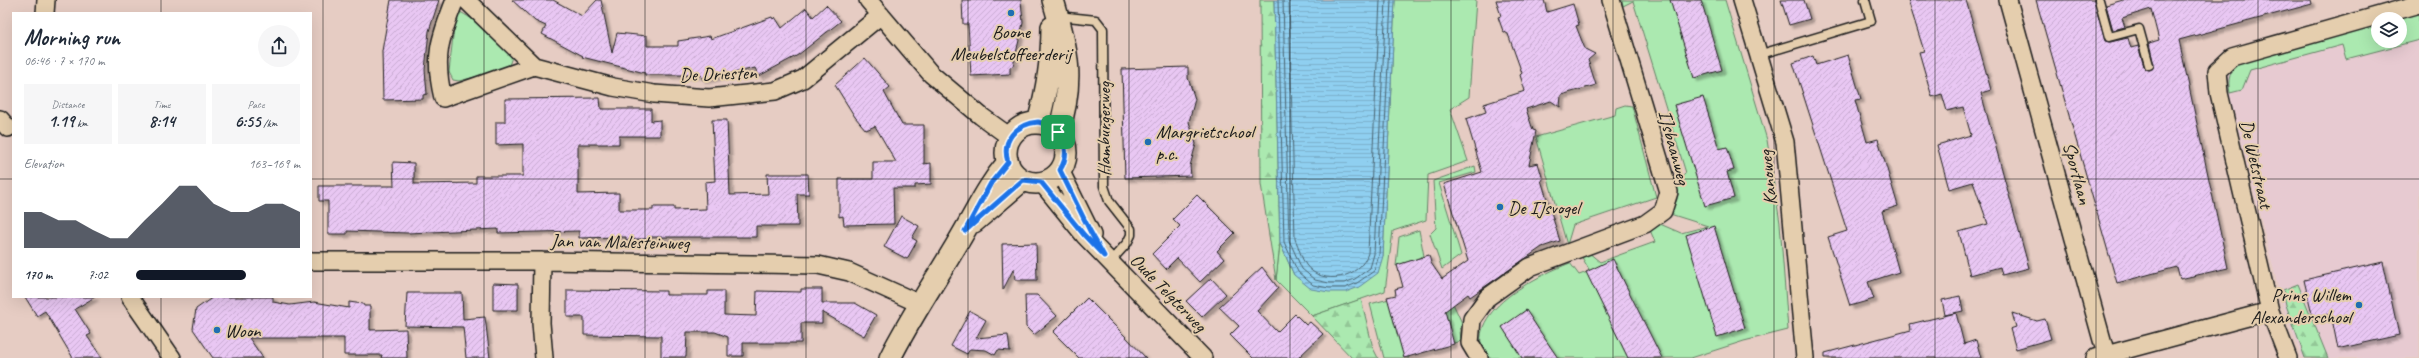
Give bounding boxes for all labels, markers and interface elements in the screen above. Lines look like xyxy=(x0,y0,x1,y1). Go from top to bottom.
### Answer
marker: Boone Meubelstoffeerderij xyxy=(1006,8,1016,18)
map controls xyxy=(2371,12,2407,48)
button: layers xyxy=(2371,12,2407,48)
place label: Boone Meubelstoffeerderij xyxy=(951,20,1074,66)
text: Morning run xyxy=(24,24,120,52)
button: share xyxy=(258,25,300,67)
text: 06:46 · 7 × 170 m xyxy=(24,53,105,69)
street label: De Driesten xyxy=(679,61,757,87)
street label: Hamburgerweg xyxy=(1092,81,1116,176)
text: Distance xyxy=(52,97,84,111)
text: Time xyxy=(154,97,170,111)
text: Pace xyxy=(248,97,264,111)
street label: IJsbaanweg xyxy=(1653,107,1696,188)
text: 1.19 xyxy=(48,111,74,132)
text: 8:14 xyxy=(149,111,175,132)
text: 6:55 xyxy=(234,111,261,132)
pin xyxy=(1041,115,1075,149)
text: km xyxy=(74,116,88,130)
text: /km xyxy=(261,116,278,130)
street label: De Wetstraat xyxy=(2234,118,2278,212)
place label: Margrietschool p.c. xyxy=(1156,120,1257,166)
icon: arrive xyxy=(1047,121,1069,143)
marker: Margrietschool p.c. xyxy=(1143,137,1153,147)
street label: Sportlaan xyxy=(2057,140,2097,207)
street label: Kanoweg xyxy=(1753,148,1783,207)
text: Elevation xyxy=(24,156,64,172)
text: 163–169 m xyxy=(249,156,300,172)
place label: De IJsvogel xyxy=(1508,196,1583,220)
marker: De IJsvogel xyxy=(1495,202,1505,212)
street label: Jan van Malesteinweg xyxy=(549,229,691,255)
street label: Oude Telgterweg xyxy=(1125,248,1213,338)
text: 170 m xyxy=(24,267,52,283)
text: 7:02 xyxy=(88,267,108,283)
place label: Prins Willem Alexanderschool xyxy=(2250,283,2355,329)
marker: Prins Willem Alexanderschool xyxy=(2354,300,2364,310)
place label: Woon xyxy=(225,319,261,343)
marker: Woon xyxy=(212,325,222,335)

